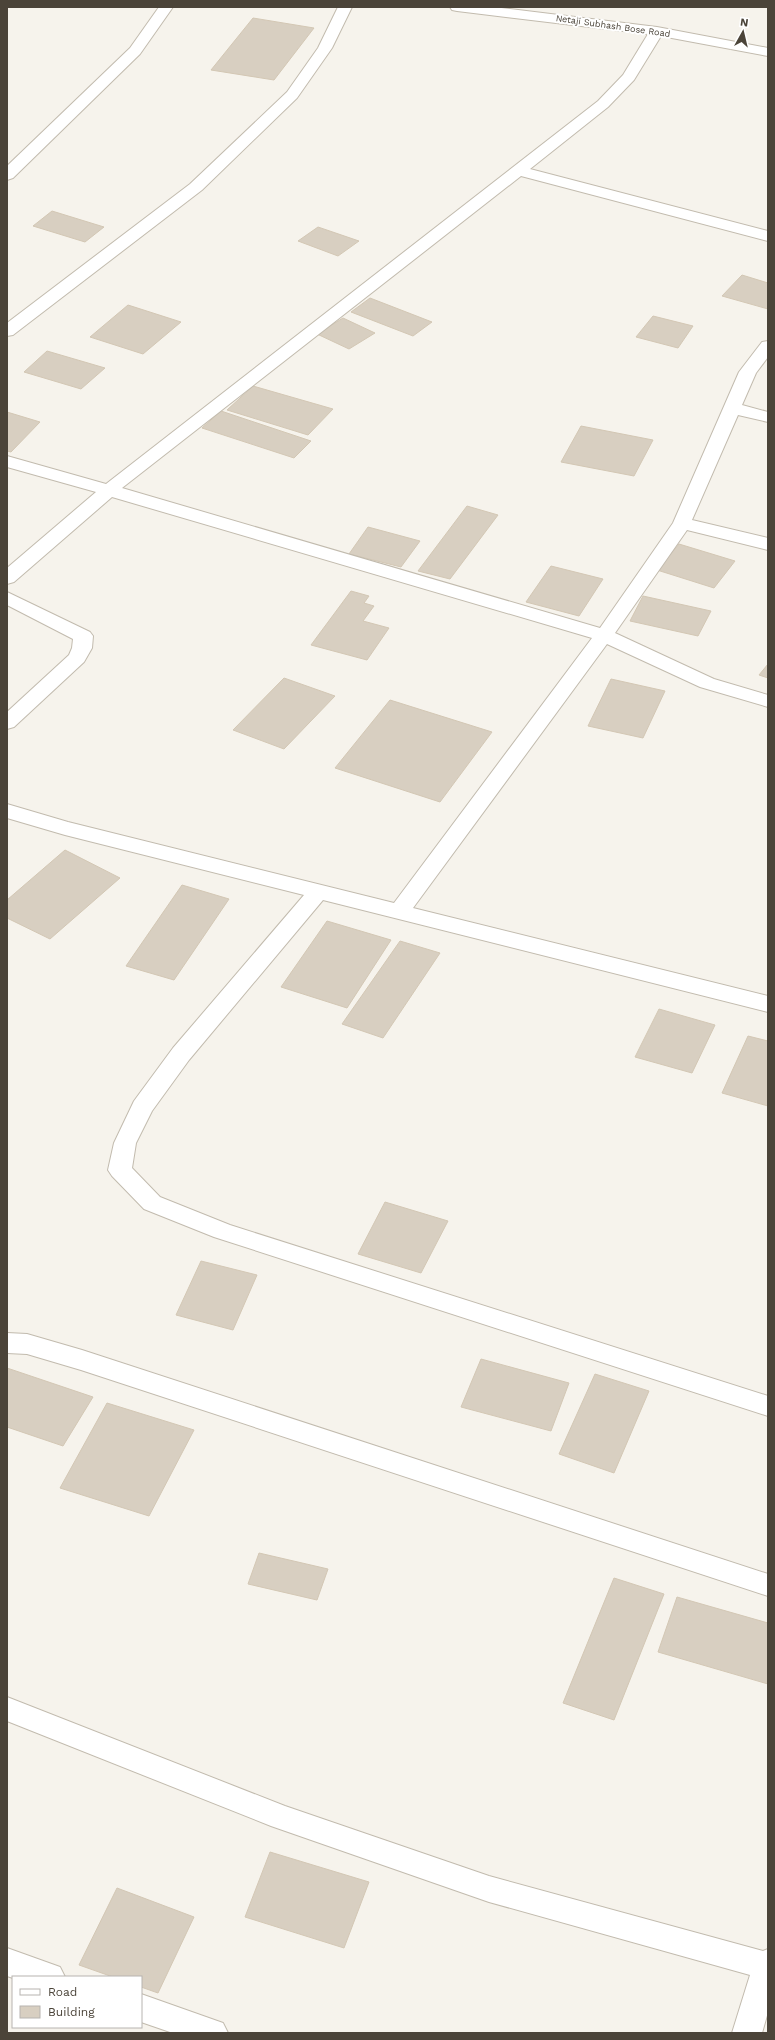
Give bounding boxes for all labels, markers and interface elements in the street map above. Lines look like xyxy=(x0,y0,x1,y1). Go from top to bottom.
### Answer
north arrow xyxy=(723,12,763,52)
street label: Netaji Subhash Bose Road xyxy=(555,13,671,39)
text: N xyxy=(739,16,749,30)
legend xyxy=(12,1976,142,2028)
text: Road xyxy=(48,1985,77,1999)
text: Building xyxy=(48,2005,95,2019)

